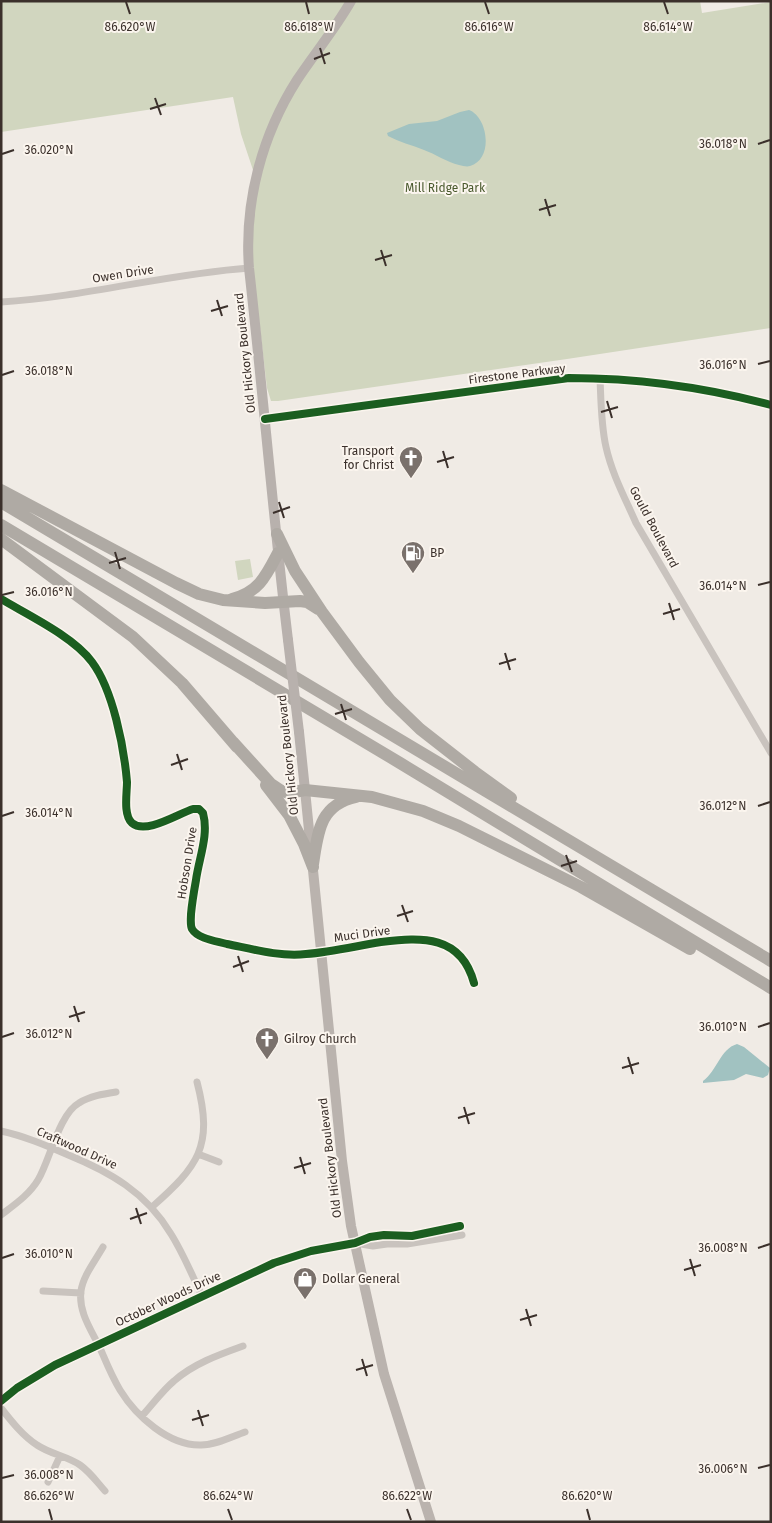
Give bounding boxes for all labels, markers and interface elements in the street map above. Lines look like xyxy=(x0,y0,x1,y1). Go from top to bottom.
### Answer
text: 86.620°W xyxy=(105,20,156,34)
text: 86.618°W xyxy=(284,20,334,34)
text: 86.616°W xyxy=(464,20,514,34)
text: 86.614°W xyxy=(643,20,693,34)
text: 36.018°N xyxy=(699,137,747,151)
text: 36.020°N xyxy=(25,143,73,157)
park label: Mill Ridge Park xyxy=(405,181,486,195)
street label: Owen Drive xyxy=(91,262,155,286)
street label: Old Hickory Boulevard xyxy=(232,292,258,414)
text: 36.016°N xyxy=(699,358,747,372)
street label: Firestone Parkway xyxy=(468,361,566,387)
text: 36.018°N xyxy=(25,364,73,378)
place label: Transport for Christ xyxy=(342,444,395,472)
church icon: Transport for Christ xyxy=(398,445,424,479)
street label: Gould Boulevard xyxy=(627,484,681,570)
fuel station icon: BP xyxy=(400,540,426,574)
place label: BP xyxy=(430,546,444,560)
text: 36.014°N xyxy=(699,579,747,593)
text: 36.016°N xyxy=(25,585,73,599)
street label: Old Hickory Boulevard xyxy=(275,694,301,816)
text: 36.012°N xyxy=(699,799,747,813)
text: 36.014°N xyxy=(25,806,73,820)
street label: Hobson Drive xyxy=(174,826,200,900)
street label: Muci Drive xyxy=(333,923,391,945)
text: 36.010°N xyxy=(699,1020,747,1034)
church icon: Gilroy Church xyxy=(254,1026,280,1060)
text: 36.012°N xyxy=(25,1027,73,1041)
place label: Gilroy Church xyxy=(284,1032,356,1046)
street label: Old Hickory Boulevard xyxy=(316,1097,344,1219)
street label: Craftwood Drive xyxy=(35,1124,119,1172)
text: 36.008°N xyxy=(698,1241,748,1255)
text: 36.010°N xyxy=(25,1247,73,1261)
shop icon: Dollar General xyxy=(292,1266,318,1300)
street label: October Woods Drive xyxy=(113,1268,223,1330)
place label: Dollar General xyxy=(322,1272,400,1286)
text: 36.006°N xyxy=(698,1462,748,1476)
text: 36.008°N xyxy=(24,1468,74,1482)
text: 86.626°W xyxy=(24,1489,74,1503)
text: 86.624°W xyxy=(203,1489,253,1503)
text: 86.622°W xyxy=(382,1489,432,1503)
text: 86.620°W xyxy=(562,1489,613,1503)

